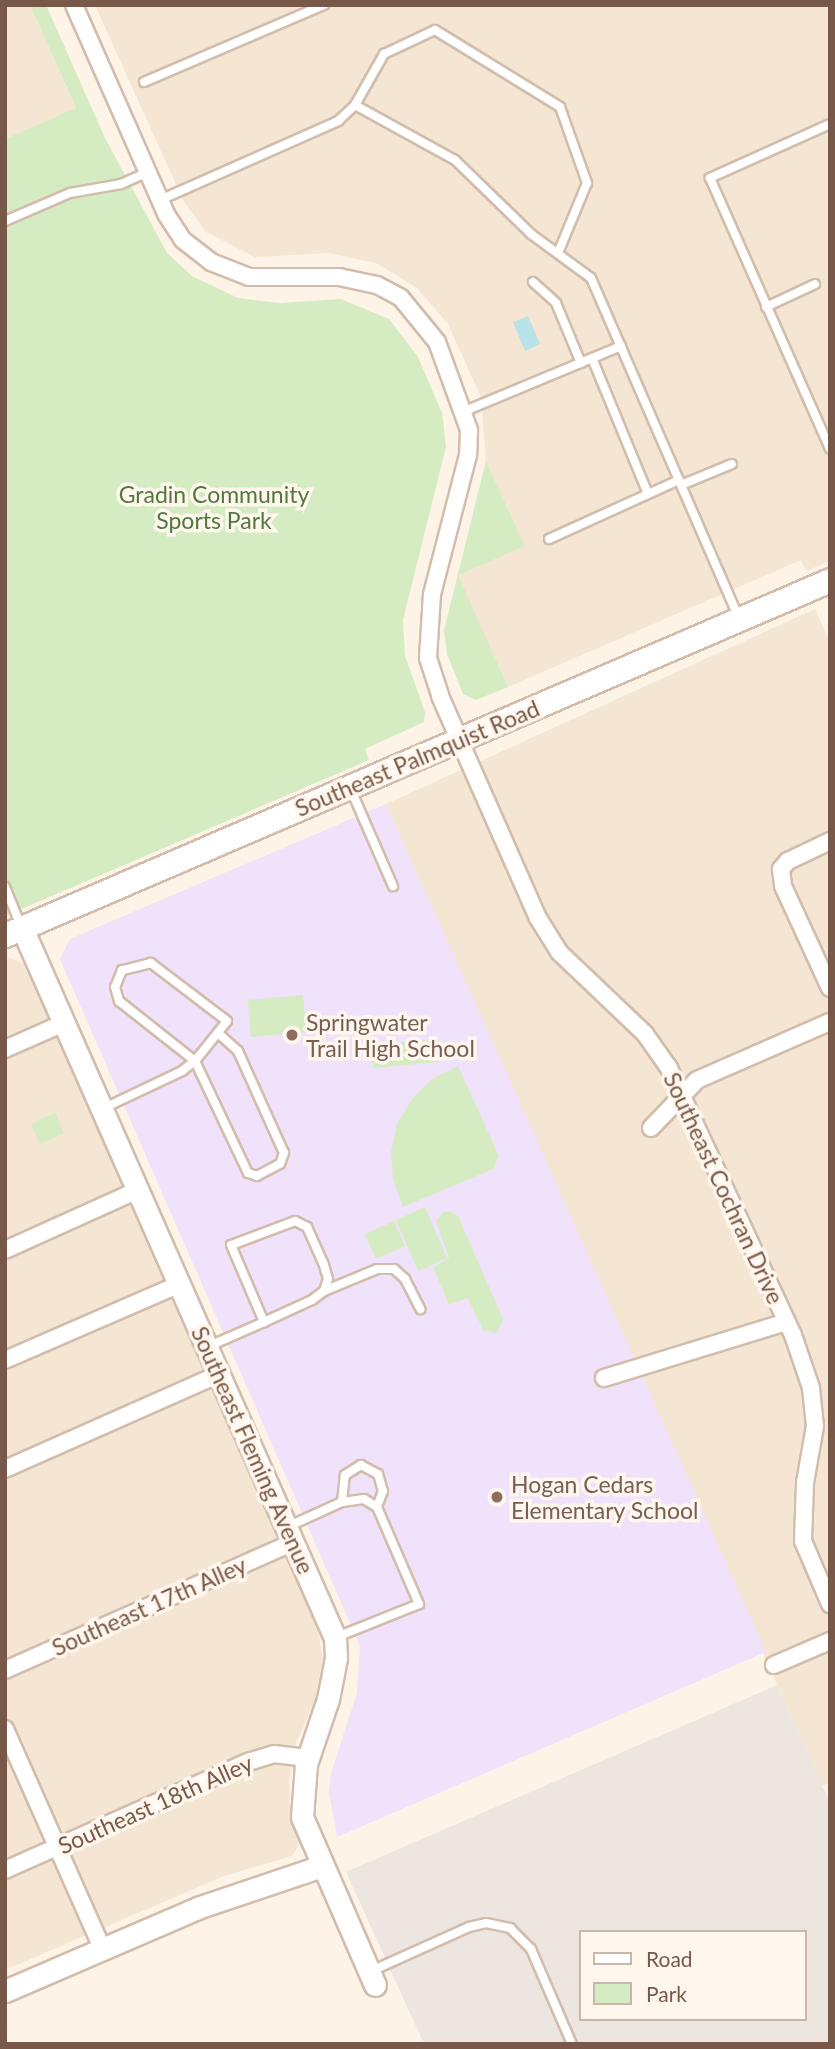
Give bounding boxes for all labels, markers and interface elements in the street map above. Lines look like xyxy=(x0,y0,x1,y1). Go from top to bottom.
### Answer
park label: Gradin Community Sports Park xyxy=(119,480,309,534)
street label: Southeast Palmquist Road xyxy=(291,694,543,822)
place label: Springwater Trail High School xyxy=(306,1008,475,1062)
marker: Springwater Trail High School xyxy=(284,1027,300,1043)
street label: Southeast Cochran Drive xyxy=(658,1068,790,1308)
street label: Southeast Fleming Avenue xyxy=(186,1322,320,1578)
place label: Hogan Cedars Elementary School xyxy=(511,1470,699,1524)
marker: Hogan Cedars Elementary School xyxy=(489,1489,505,1505)
street label: Southeast 17th Alley xyxy=(47,1551,251,1661)
street label: Southeast 18th Alley xyxy=(53,1749,257,1859)
legend xyxy=(580,1930,807,2021)
text: Road xyxy=(646,1946,693,1971)
text: Park xyxy=(646,1981,687,2006)

